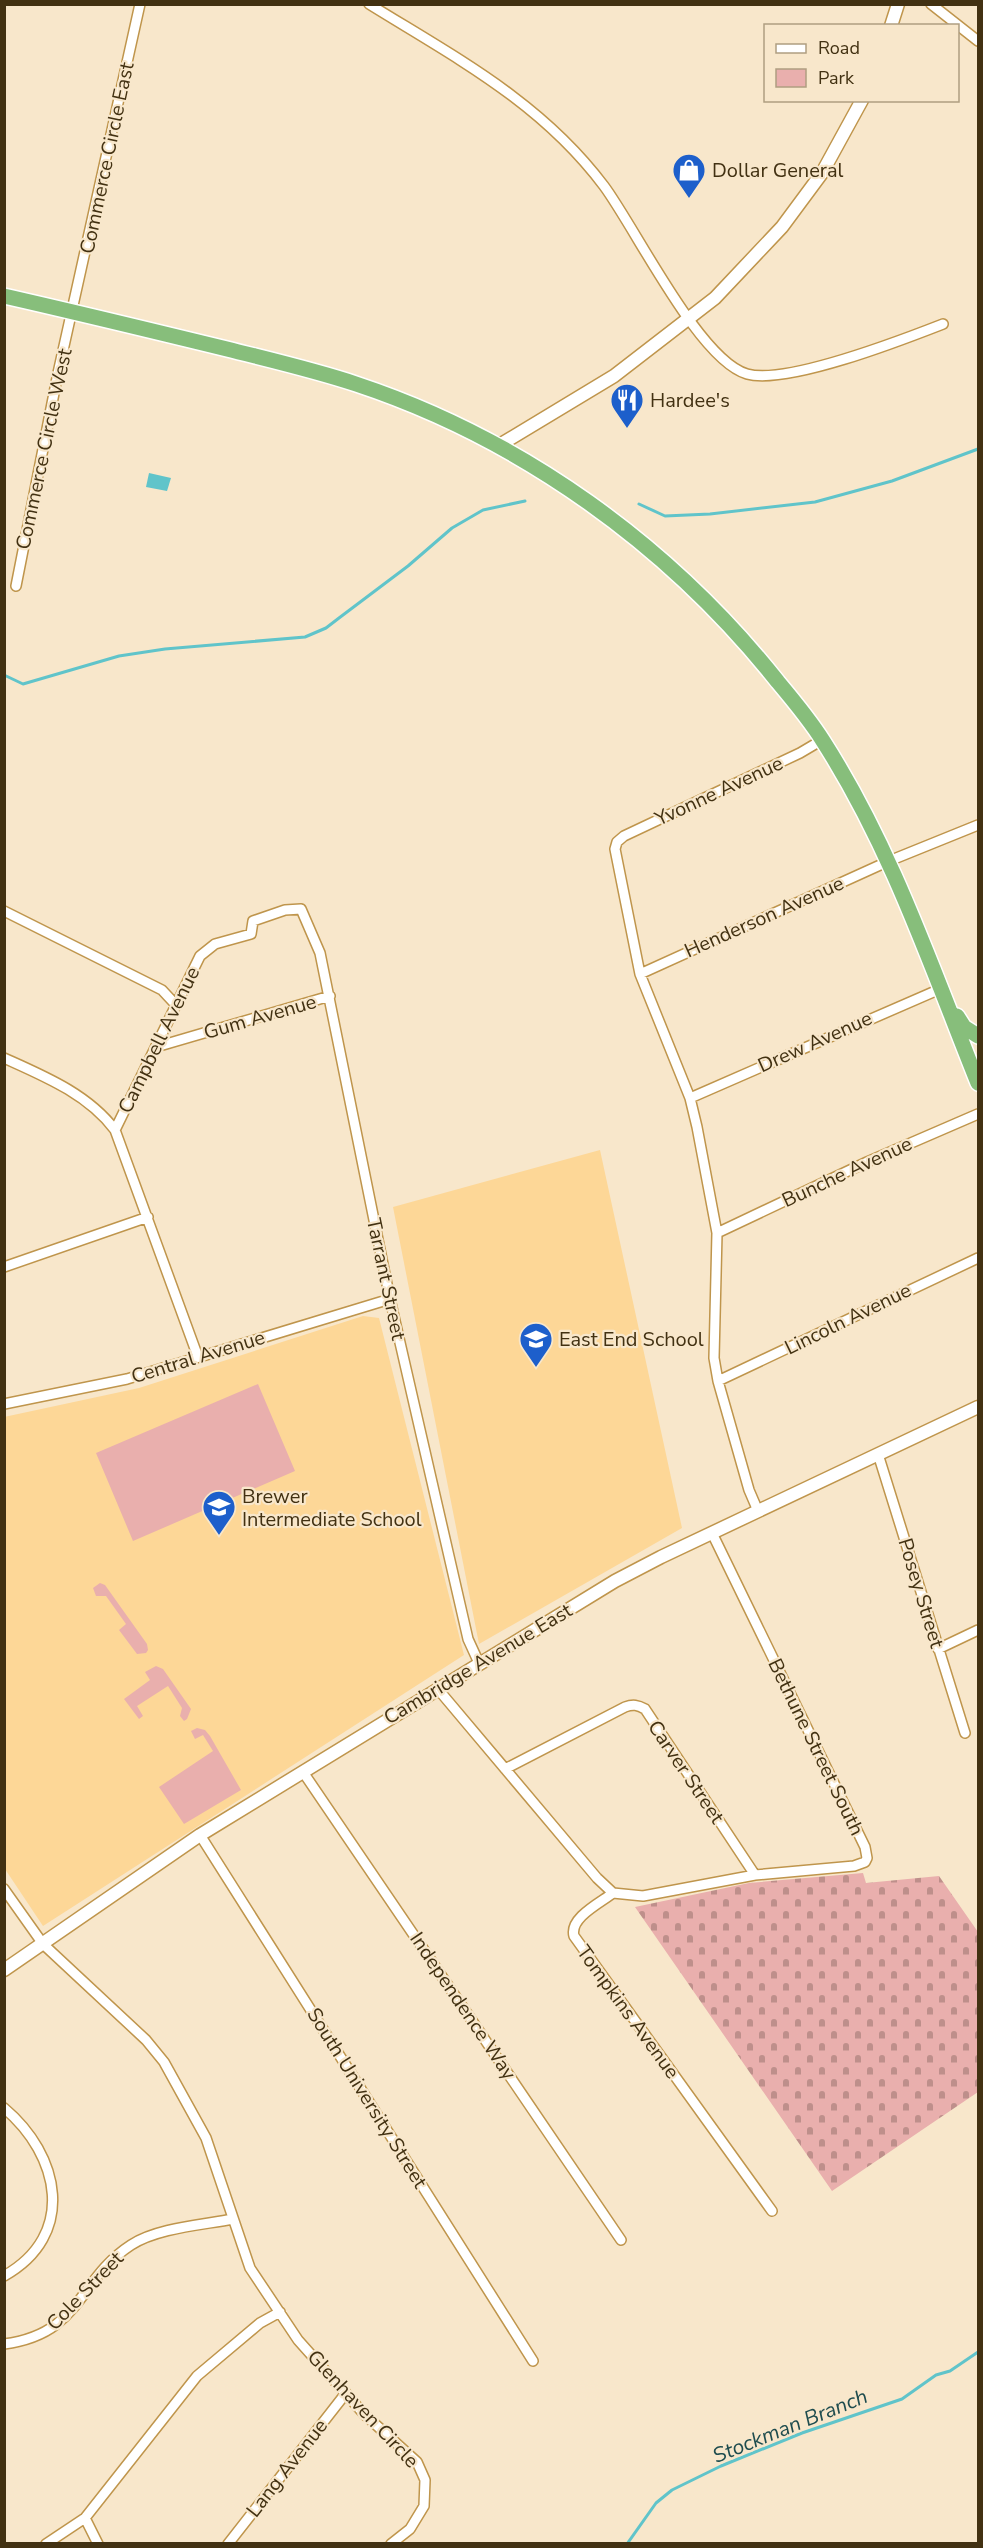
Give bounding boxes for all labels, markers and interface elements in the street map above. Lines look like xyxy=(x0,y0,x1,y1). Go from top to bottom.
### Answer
legend xyxy=(764,24,959,102)
text: Road xyxy=(818,36,860,60)
street label: Commerce Circle East xyxy=(73,59,141,256)
text: Park xyxy=(818,66,855,90)
shop icon: Dollar General xyxy=(671,152,707,199)
place label: Dollar General xyxy=(712,157,844,184)
street label: Commerce Circle West xyxy=(10,345,79,552)
restaurant icon: Hardee's xyxy=(609,382,645,429)
place label: Hardee's xyxy=(650,387,730,414)
street label: Yvonne Avenue xyxy=(650,750,787,833)
street label: Henderson Avenue xyxy=(680,870,848,964)
street label: Campbell Avenue xyxy=(112,962,206,1118)
street label: Gum Avenue xyxy=(200,988,320,1046)
street label: Drew Avenue xyxy=(754,1005,876,1079)
street label: Bunche Avenue xyxy=(778,1130,916,1214)
street label: Tarrant Street xyxy=(360,1216,412,1343)
street label: Lincoln Avenue xyxy=(780,1277,916,1361)
school or university icon: East End School xyxy=(518,1321,554,1368)
street label: Central Avenue xyxy=(128,1324,268,1390)
place label: East End School xyxy=(559,1326,704,1353)
place label: Brewer Intermediate School xyxy=(242,1483,422,1533)
school or university icon: Brewer Intermediate School xyxy=(201,1489,237,1536)
street label: Posey Street xyxy=(892,1535,951,1652)
street label: Cambridge Avenue East xyxy=(379,1596,578,1731)
street label: Bethune Street South xyxy=(761,1654,871,1840)
street label: Carver Street xyxy=(641,1715,731,1830)
street label: Independence Way xyxy=(404,1927,523,2086)
street label: Tompkins Avenue xyxy=(570,1940,686,2084)
street label: South University Street xyxy=(300,2003,434,2194)
street label: Cole Street xyxy=(41,2245,130,2336)
street label: Glenhaven Circle xyxy=(301,2344,425,2474)
water label: Stockman Branch xyxy=(708,2382,872,2470)
street label: Lang Avenue xyxy=(240,2413,334,2523)

